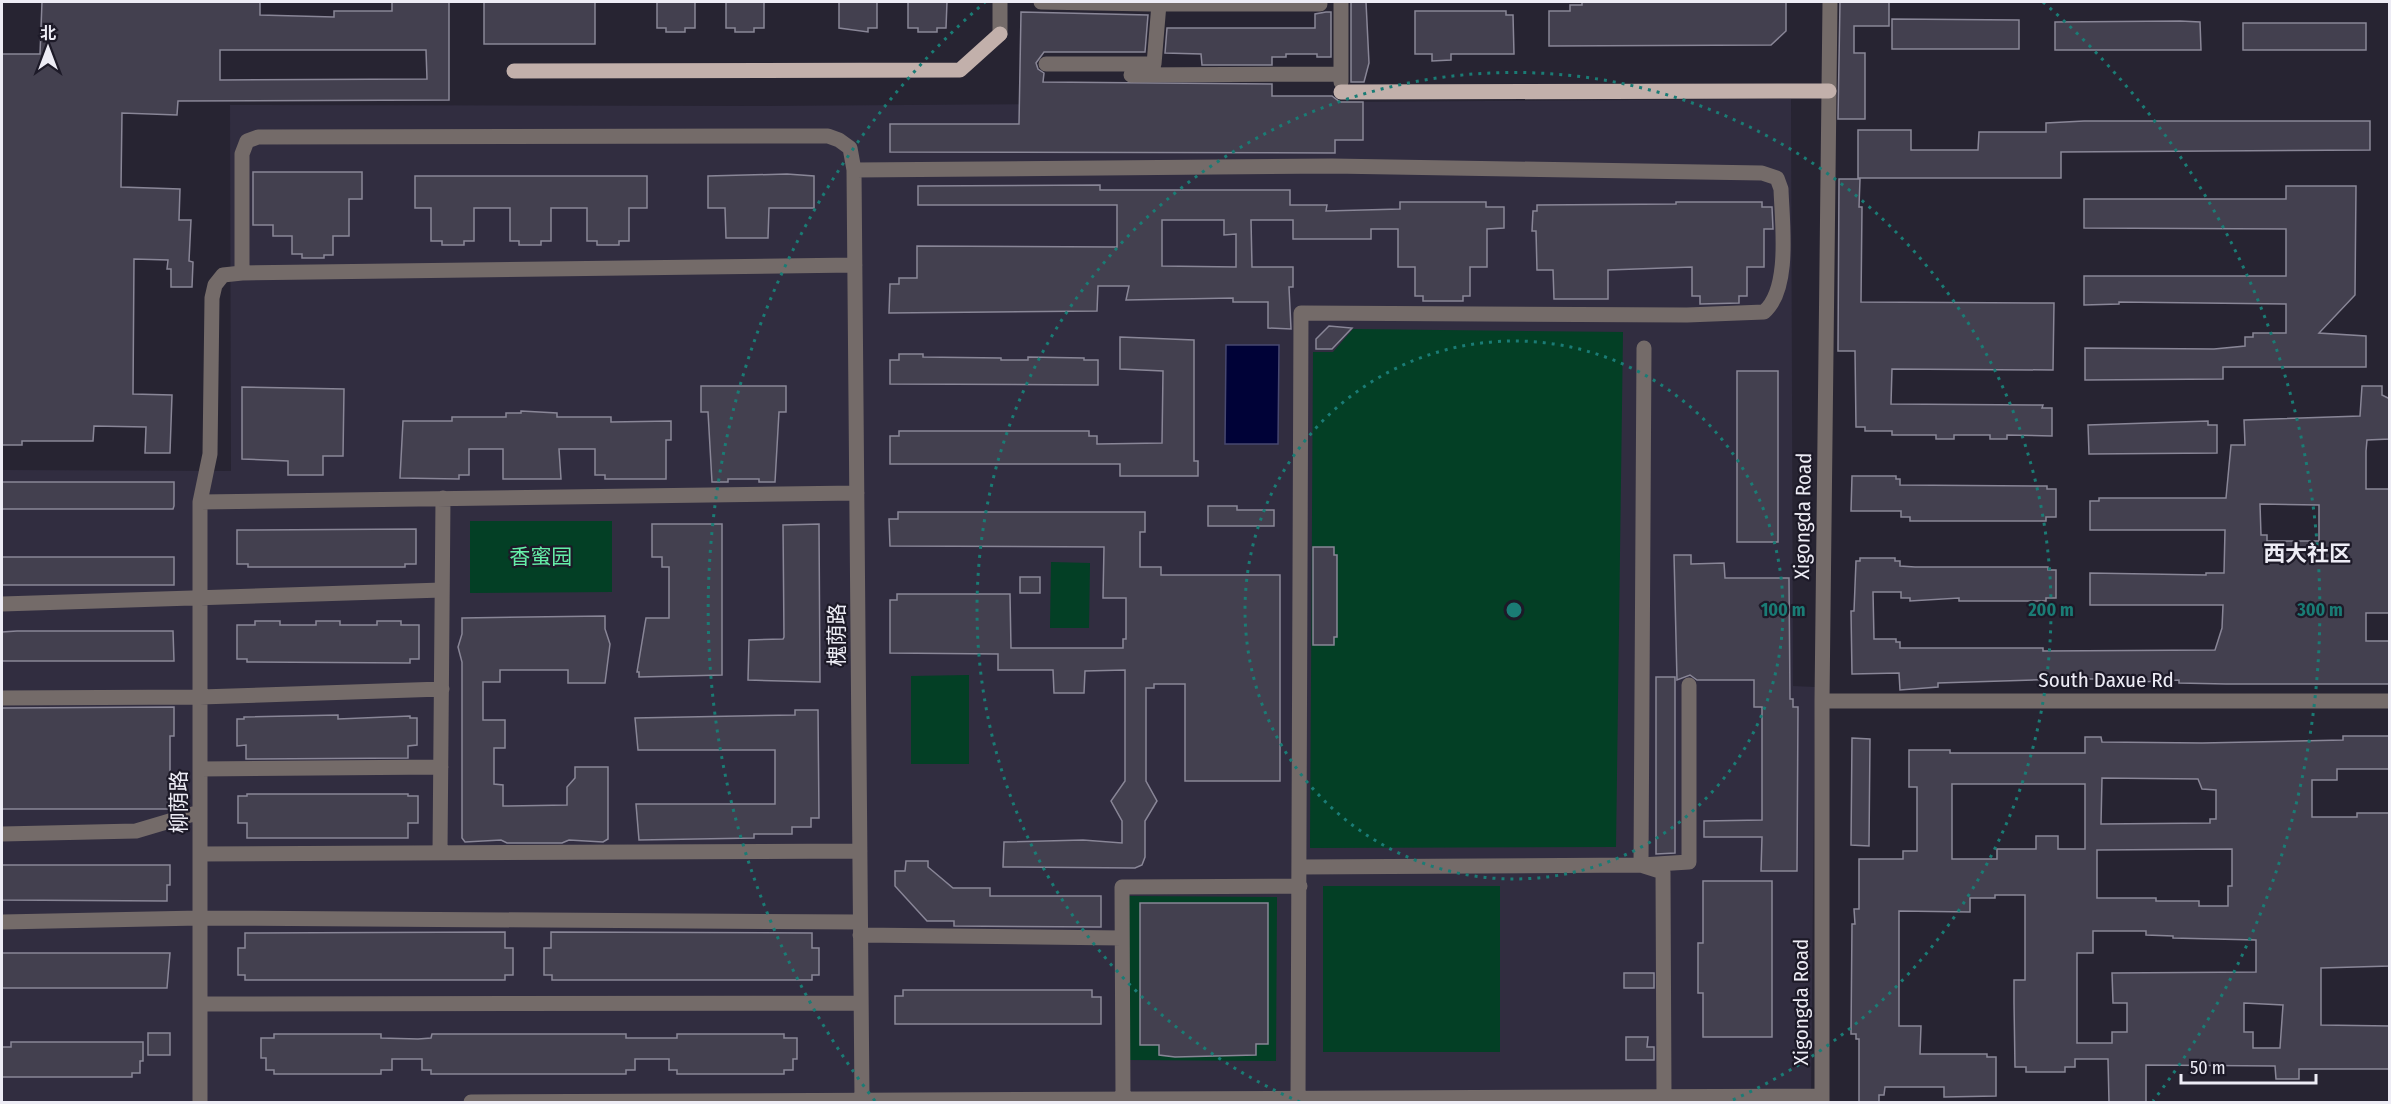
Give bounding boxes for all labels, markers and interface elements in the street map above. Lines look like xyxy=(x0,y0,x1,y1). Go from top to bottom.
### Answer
north arrow xyxy=(18,18,78,78)
text: 北 xyxy=(40,24,56,43)
street label: Xigongda Road xyxy=(1789,452,1817,580)
district label: 西大社区 xyxy=(2263,540,2351,567)
park label: 香蜜园 xyxy=(510,544,573,570)
text: 100 m xyxy=(1761,599,1805,621)
text: 200 m xyxy=(2027,599,2074,621)
text: 300 m xyxy=(2296,599,2343,621)
centre of rings xyxy=(1504,600,1524,620)
street label: 槐荫路 xyxy=(824,604,850,667)
street label: South Daxue Rd xyxy=(2038,667,2174,693)
street label: 柳荫路 xyxy=(166,771,192,834)
street label: Xigongda Road xyxy=(1788,939,1814,1065)
scale bar xyxy=(2181,1047,2316,1085)
text: 50 m xyxy=(2190,1057,2226,1079)

